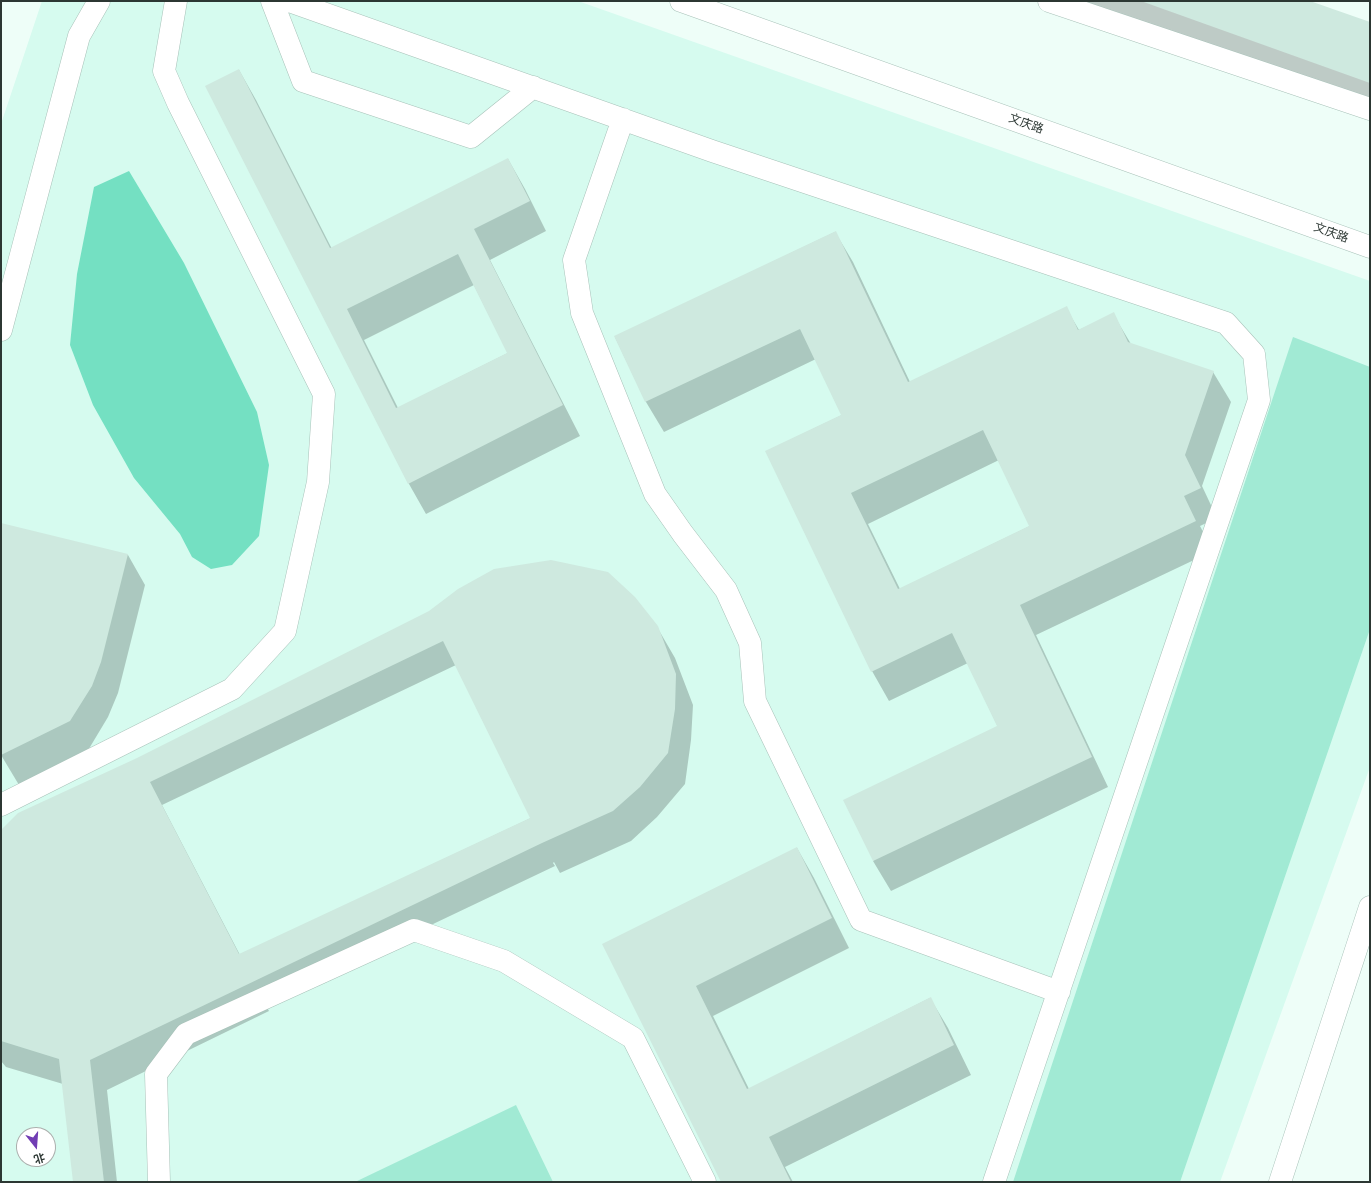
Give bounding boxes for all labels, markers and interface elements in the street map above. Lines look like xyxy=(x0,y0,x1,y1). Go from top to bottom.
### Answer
street label: 文庆路 xyxy=(1007,111,1045,137)
street label: 文庆路 xyxy=(1312,220,1350,246)
north arrow xyxy=(16,1127,56,1167)
text: 北 xyxy=(32,1150,47,1166)

